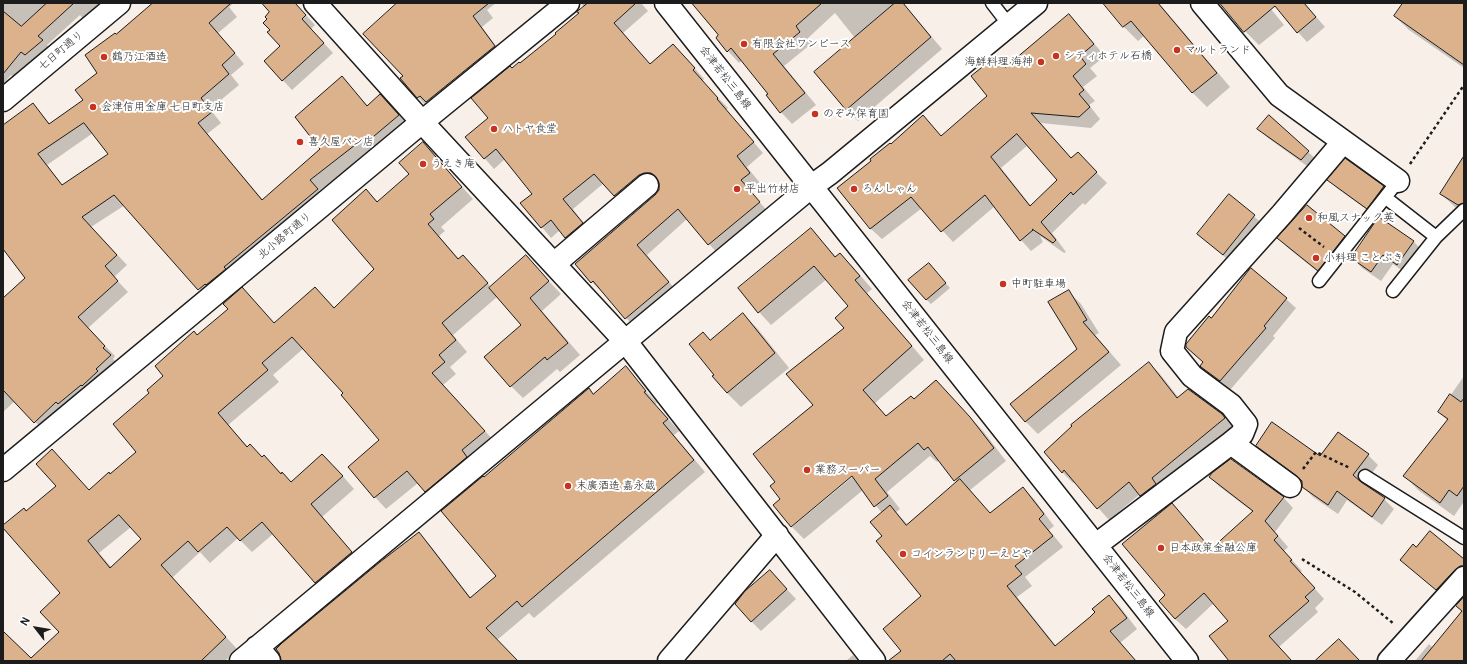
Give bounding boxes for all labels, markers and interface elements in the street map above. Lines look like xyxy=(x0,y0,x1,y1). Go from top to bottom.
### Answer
street label: 七日町通り xyxy=(36,28,86,74)
place label: 有限会社ワンピース xyxy=(752,37,850,51)
marker: 有限会社ワンピース xyxy=(739,39,749,49)
place label: マルトランド xyxy=(1185,43,1251,57)
street label: 会津若松三島線 xyxy=(696,44,754,112)
marker: マルトランド xyxy=(1172,45,1182,55)
place label: シティホテル石橋 xyxy=(1064,49,1152,63)
place label: 鶴乃江酒造 xyxy=(112,50,167,64)
marker: シティホテル石橋 xyxy=(1051,51,1061,61)
marker: 鶴乃江酒造 xyxy=(99,52,109,62)
place label: 海鮮料理 海神 xyxy=(965,55,1033,69)
marker: 海鮮料理 海神 xyxy=(1036,57,1046,67)
place label: 会津信用金庫 七日町支店 xyxy=(101,100,224,114)
marker: 会津信用金庫 七日町支店 xyxy=(88,102,98,112)
place label: のぞみ保育園 xyxy=(823,107,889,121)
marker: のぞみ保育園 xyxy=(810,109,820,119)
place label: ハトヤ食堂 xyxy=(502,122,557,136)
marker: ハトヤ食堂 xyxy=(489,124,499,134)
place label: 喜久屋パン店 xyxy=(308,135,374,149)
marker: 喜久屋パン店 xyxy=(295,137,305,147)
place label: うえき庵 xyxy=(431,157,475,171)
marker: うえき庵 xyxy=(418,159,428,169)
place label: 平出竹材店 xyxy=(745,182,800,196)
place label: ろんしゃん xyxy=(862,182,917,196)
marker: 平出竹材店 xyxy=(732,184,742,194)
marker: ろんしゃん xyxy=(849,184,859,194)
street label: 北小路町通り xyxy=(255,210,315,262)
place label: 和風スナック英 xyxy=(1317,211,1394,225)
marker: 和風スナック英 xyxy=(1304,213,1314,223)
place label: 小料理 ことぶき xyxy=(1324,251,1403,265)
marker: 小料理 ことぶき xyxy=(1311,253,1321,263)
place label: 中町駐車場 xyxy=(1011,277,1066,291)
marker: 中町駐車場 xyxy=(998,279,1008,289)
street label: 会津若松三島線 xyxy=(898,298,956,366)
place label: 業務スーパー xyxy=(815,463,881,477)
marker: 業務スーパー xyxy=(802,465,812,475)
place label: 末廣酒造 嘉永蔵 xyxy=(576,479,655,493)
marker: 末廣酒造 嘉永蔵 xyxy=(563,481,573,491)
place label: 日本政策金融公庫 xyxy=(1169,541,1257,555)
marker: 日本政策金融公庫 xyxy=(1156,543,1166,553)
place label: コインランドリーえどや xyxy=(911,547,1032,561)
marker: コインランドリーえどや xyxy=(898,549,908,559)
street label: 会津若松三島線 xyxy=(1099,552,1157,620)
north arrow xyxy=(16,608,56,648)
text: N xyxy=(18,615,33,628)

